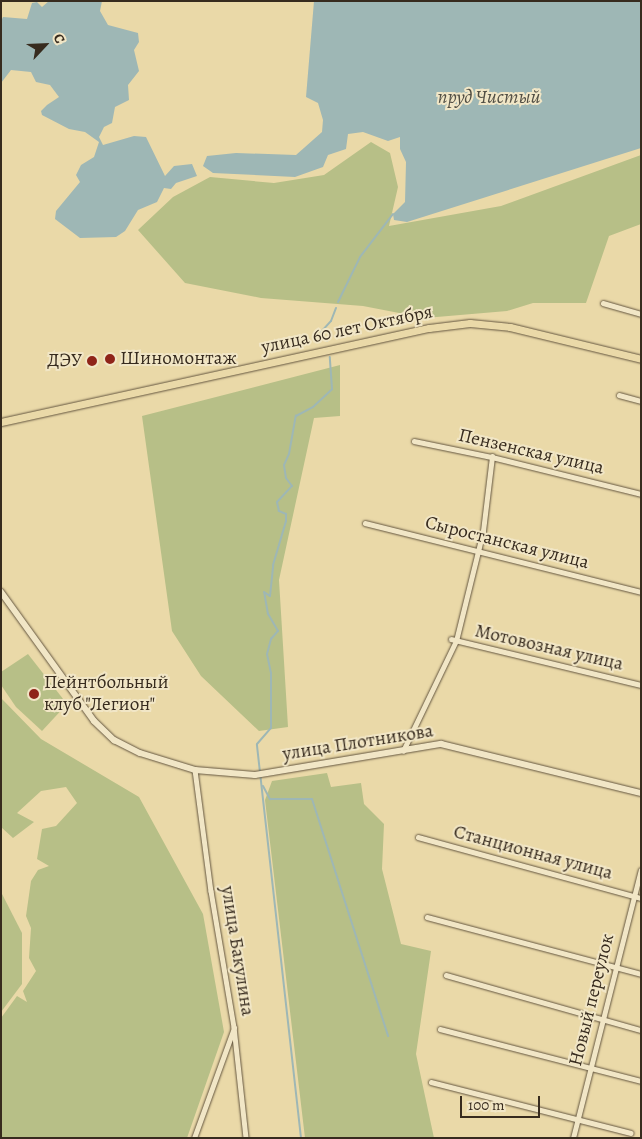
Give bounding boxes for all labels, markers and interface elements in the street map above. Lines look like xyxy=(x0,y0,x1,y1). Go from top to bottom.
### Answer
north arrow xyxy=(20,20,70,70)
text: С xyxy=(49,31,69,46)
water label: пруд Чистый xyxy=(437,84,541,108)
street label: улица 60 лет Октября xyxy=(259,301,435,359)
place label: Шиномонтаж xyxy=(120,348,237,370)
place label: ДЭУ xyxy=(47,350,82,372)
marker: Шиномонтаж xyxy=(104,353,116,365)
marker: ДЭУ xyxy=(86,355,98,367)
street label: Пензенская улица xyxy=(456,424,606,480)
street label: Сыростанская улица xyxy=(423,512,591,574)
street label: Мотовозная улица xyxy=(473,620,625,676)
place label: Пейнтбольный клуб "Легион" xyxy=(44,672,169,716)
marker: Пейнтбольный клуб "Легион" xyxy=(28,688,40,700)
street label: улица Плотникова xyxy=(281,720,435,766)
street label: Станционная улица xyxy=(451,821,615,885)
street label: улица Бакулина xyxy=(215,884,259,1018)
street label: Новый переулок xyxy=(565,931,619,1069)
scale bar xyxy=(462,1086,542,1118)
text: 100 m xyxy=(468,1095,505,1115)

